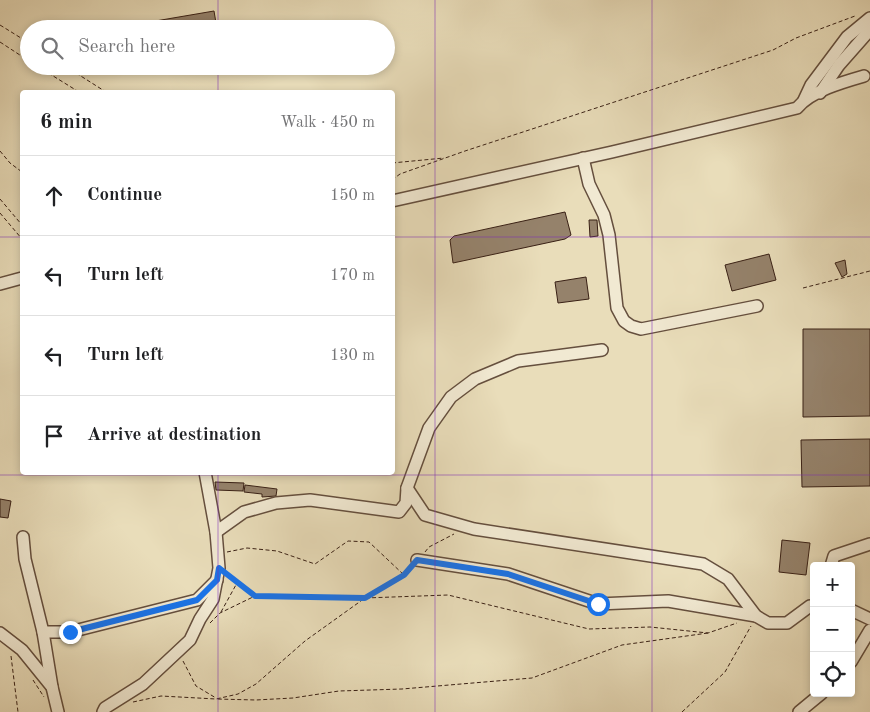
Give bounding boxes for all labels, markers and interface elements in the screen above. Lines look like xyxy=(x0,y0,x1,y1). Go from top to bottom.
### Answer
search box xyxy=(20,20,395,75)
icon: search xyxy=(38,34,66,62)
text: Search here xyxy=(78,38,175,57)
text: 6 min xyxy=(40,112,93,133)
text: Walk · 450 m xyxy=(280,115,375,131)
icon: ahead xyxy=(40,182,68,210)
text: Continue xyxy=(87,186,162,205)
text: 150 m xyxy=(330,188,375,204)
icon: left xyxy=(40,262,68,290)
text: Turn left xyxy=(87,266,164,285)
text: 170 m xyxy=(330,268,375,284)
icon: left xyxy=(40,342,68,370)
text: Turn left xyxy=(87,346,164,365)
text: 130 m xyxy=(330,348,375,364)
icon: arrive xyxy=(40,422,68,450)
text: Arrive at destination xyxy=(87,426,261,445)
map controls xyxy=(810,562,855,697)
button: + xyxy=(810,562,855,607)
route start xyxy=(587,593,610,616)
button: − xyxy=(810,607,855,652)
route end xyxy=(59,621,82,644)
button: locate xyxy=(810,652,855,697)

